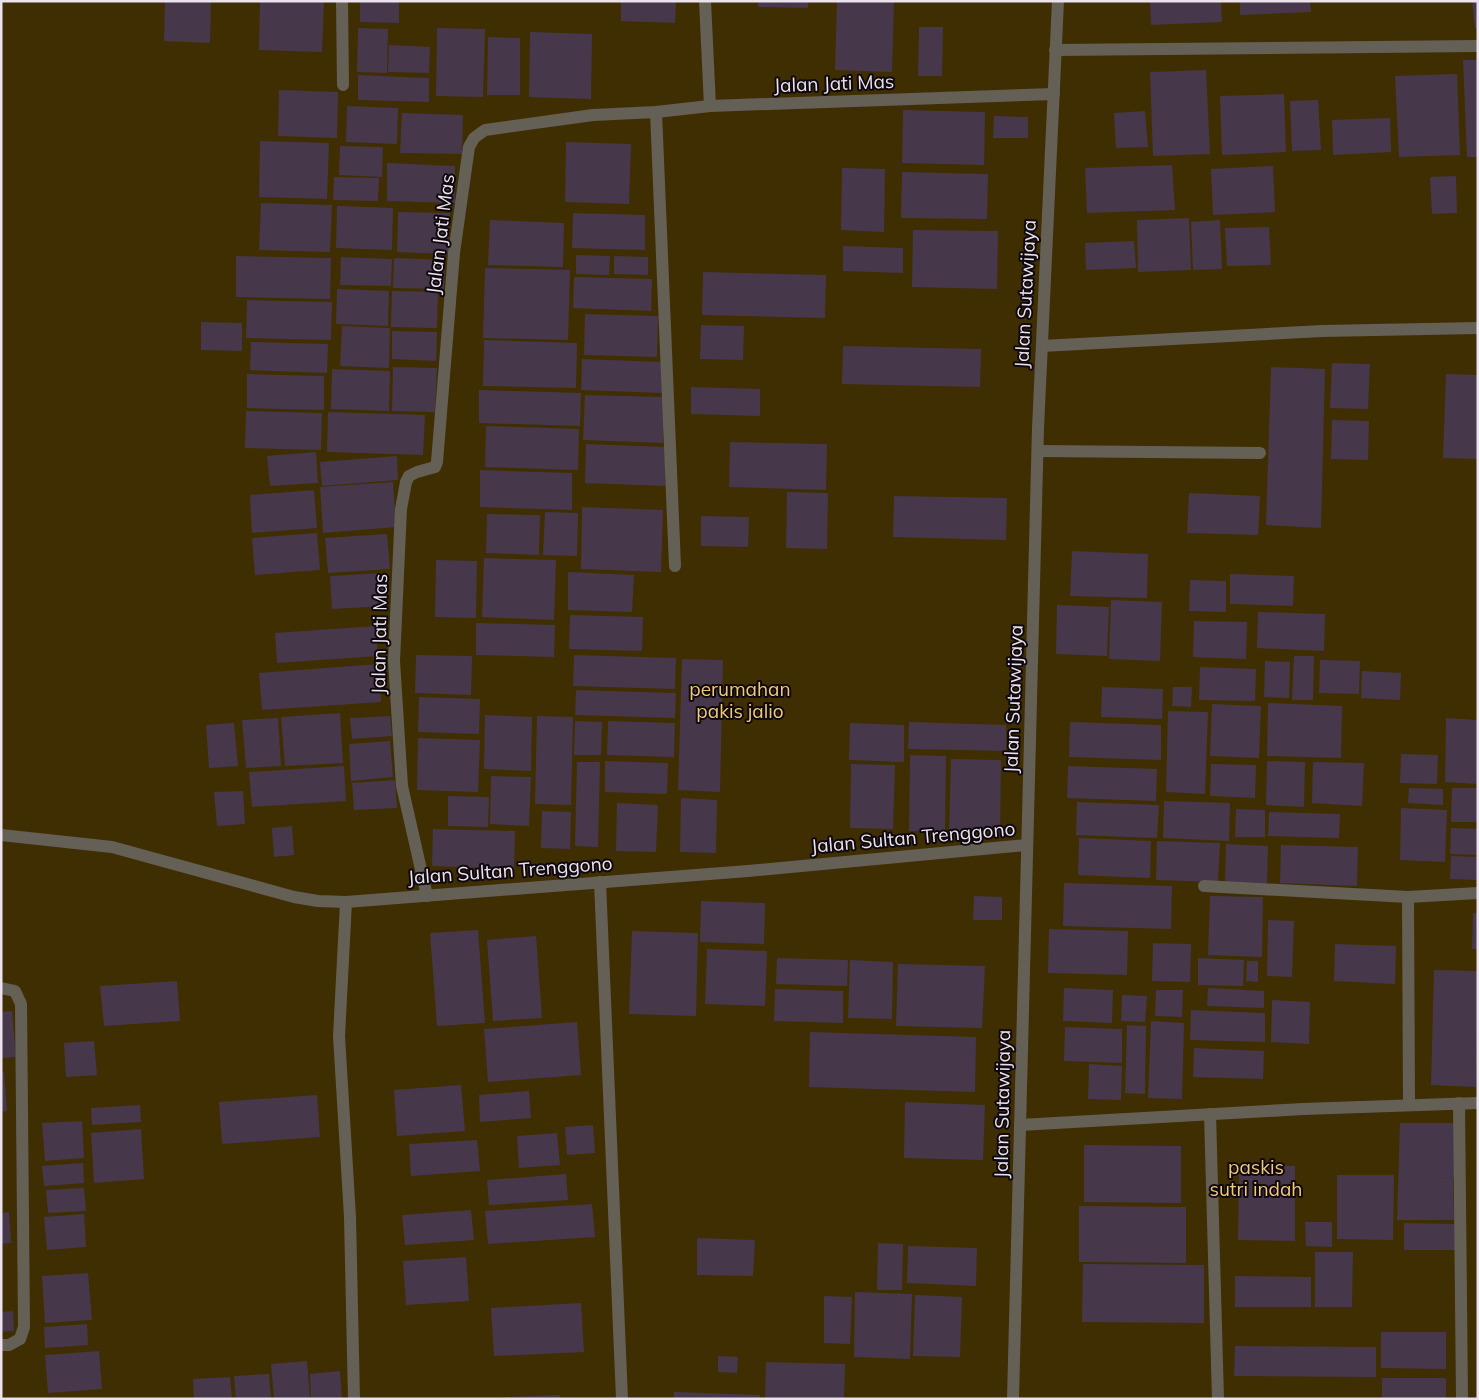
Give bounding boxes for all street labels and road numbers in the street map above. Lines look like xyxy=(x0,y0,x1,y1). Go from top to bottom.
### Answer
street label: Jalan Jati Mas xyxy=(773,69,895,97)
street label: Jalan Jati Mas xyxy=(421,173,459,295)
street label: Jalan Sutawijaya xyxy=(1009,219,1041,369)
street label: Jalan Jati Mas xyxy=(366,574,392,694)
street label: Jalan Sutawijaya xyxy=(998,624,1028,774)
street label: Jalan Sultan Trenggono xyxy=(810,816,1016,858)
street label: Jalan Sultan Trenggono xyxy=(407,851,613,889)
street label: Jalan Sutawijaya xyxy=(989,1030,1015,1178)

